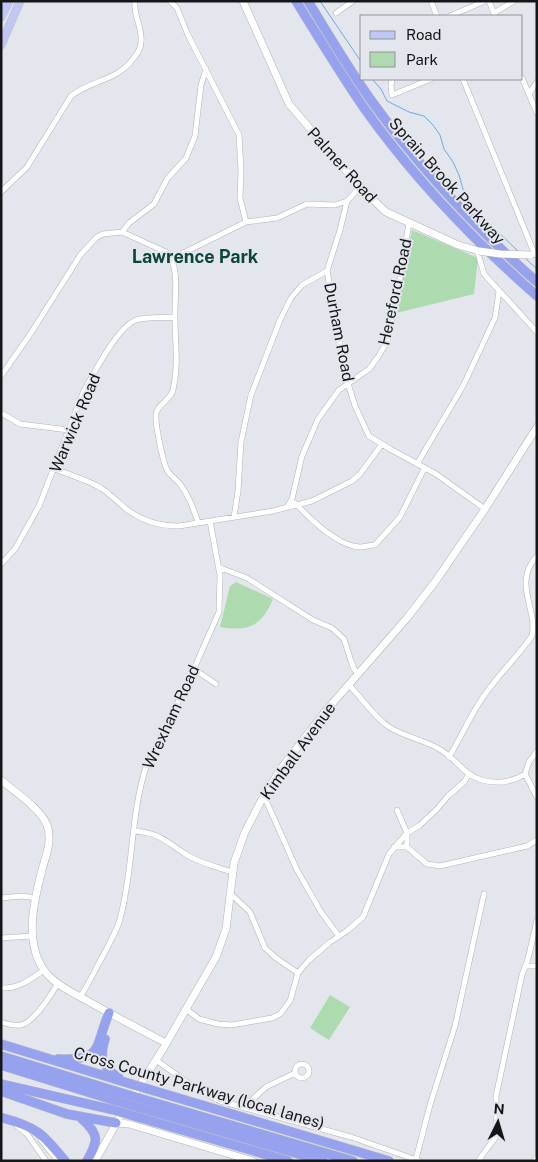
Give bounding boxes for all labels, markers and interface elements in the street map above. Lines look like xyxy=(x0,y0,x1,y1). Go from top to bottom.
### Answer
legend xyxy=(360,15,523,80)
text: Road xyxy=(406,26,442,43)
text: Park xyxy=(406,51,438,68)
street label: Sprain Brook Parkway xyxy=(385,114,509,249)
street label: Palmer Road xyxy=(303,123,381,207)
street label: Hereford Road xyxy=(374,237,416,347)
district label: Lawrence Park xyxy=(132,246,259,267)
street label: Durham Road xyxy=(320,281,358,383)
street label: Warwick Road xyxy=(46,371,104,475)
street label: Wrexham Road xyxy=(139,662,203,772)
street label: Kimball Avenue xyxy=(256,699,340,803)
street label: Cross County Parkway (local lanes) xyxy=(71,1043,327,1133)
north arrow xyxy=(473,1097,523,1147)
text: N xyxy=(493,1101,505,1117)

